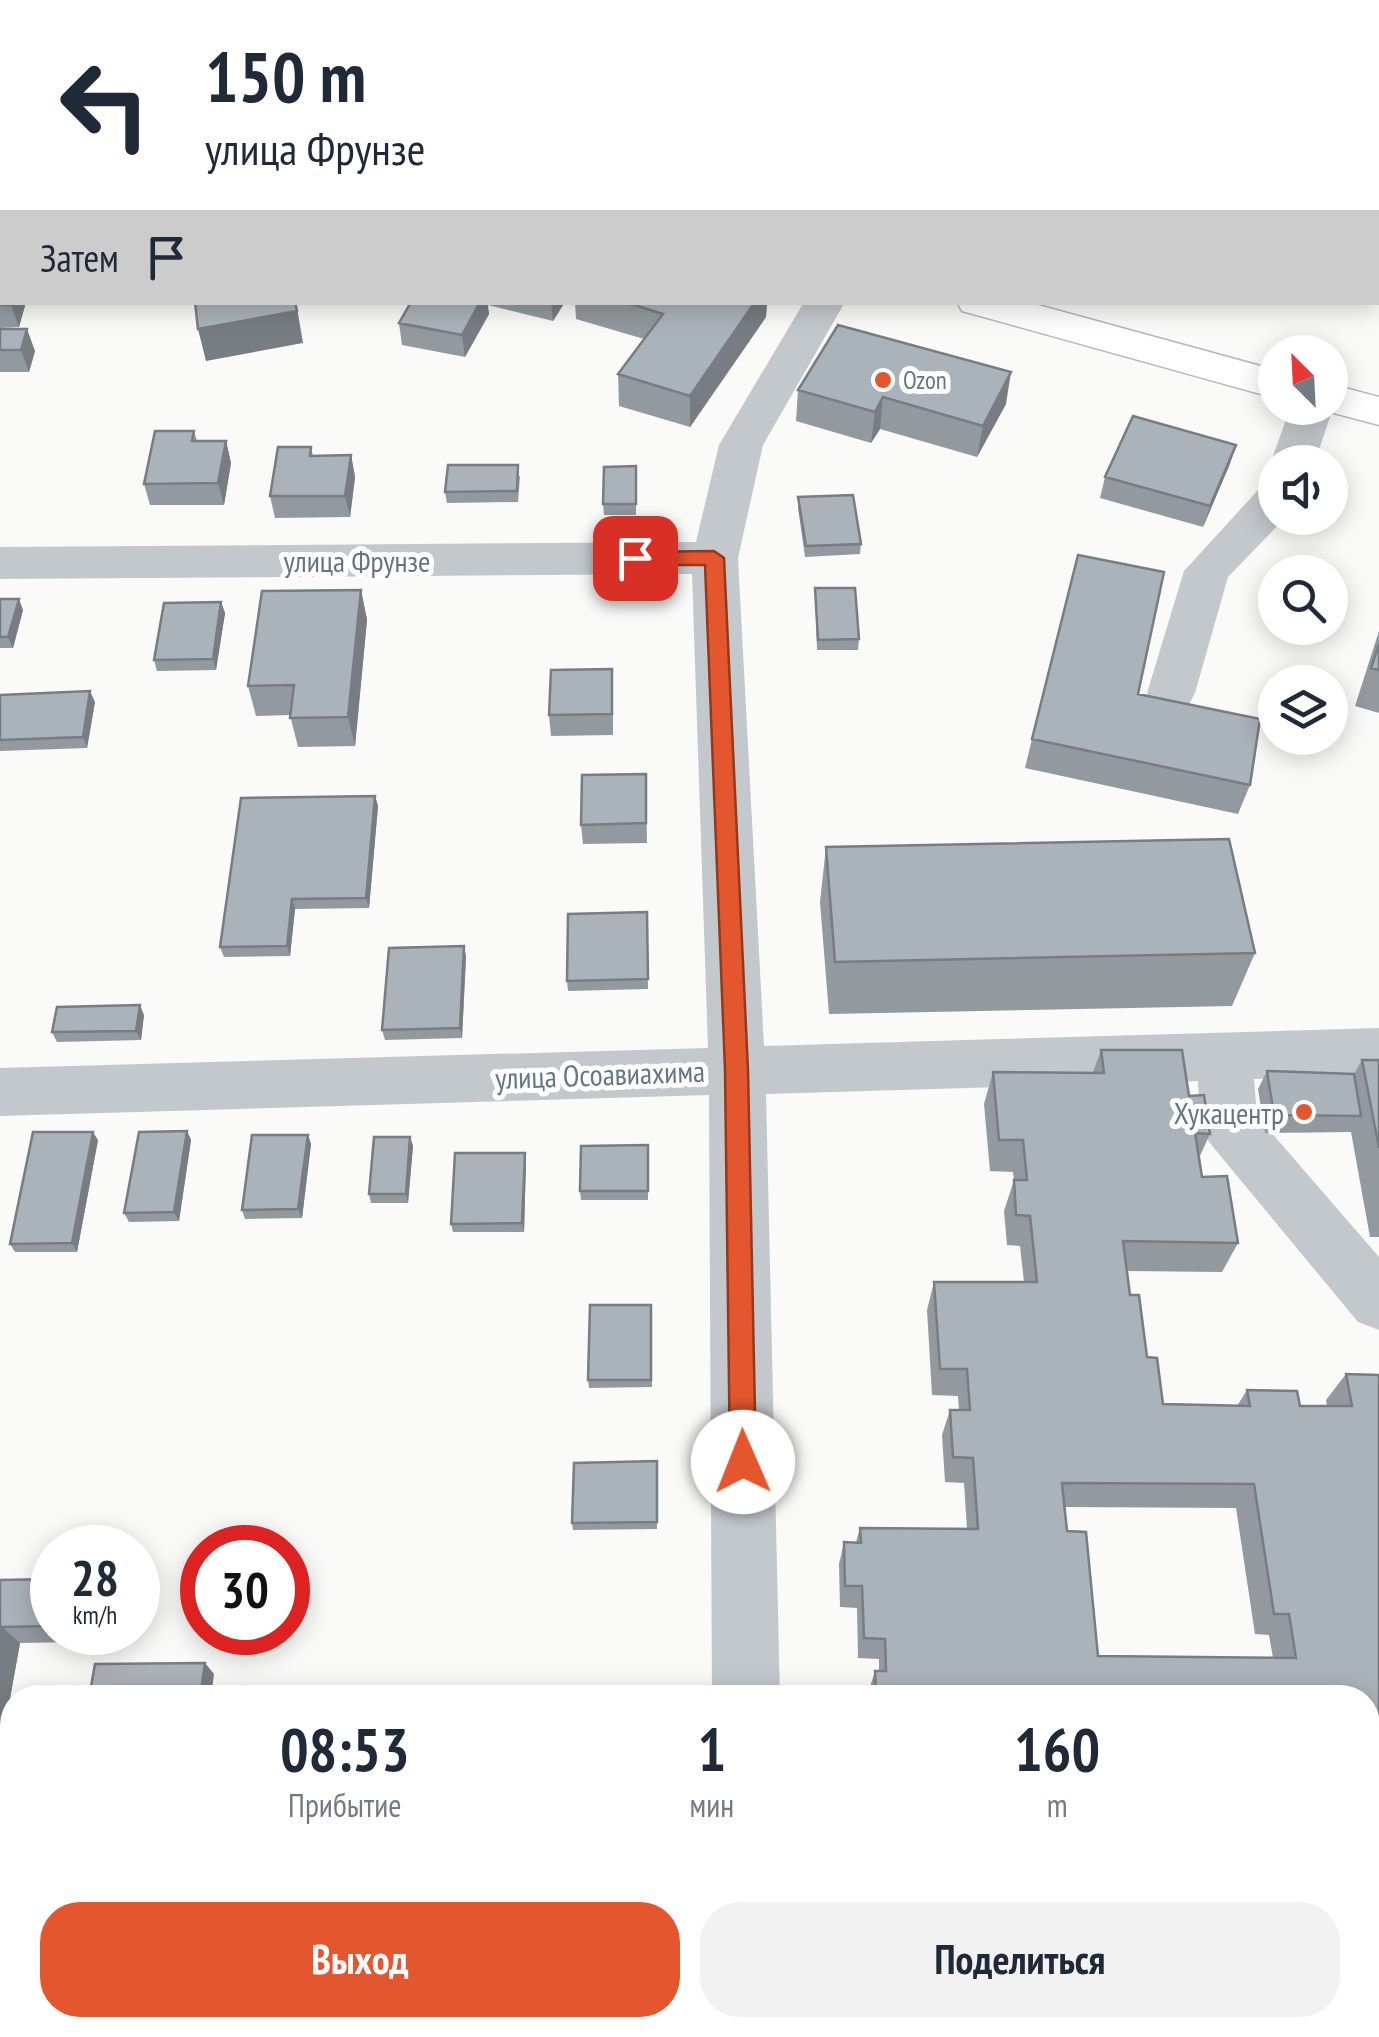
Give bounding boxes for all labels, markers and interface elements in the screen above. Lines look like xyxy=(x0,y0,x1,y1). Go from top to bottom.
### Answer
text: 150 m xyxy=(205,31,366,121)
icon: left xyxy=(40,40,170,170)
text: улица Фрунзе xyxy=(205,119,425,177)
icon: arrive xyxy=(139,230,194,285)
text: Затем xyxy=(40,233,119,282)
north arrow xyxy=(1258,335,1348,425)
map controls xyxy=(1258,335,1348,755)
place label: Ozon xyxy=(903,364,947,396)
marker: Ozon xyxy=(872,369,894,391)
button: sound xyxy=(1258,445,1348,535)
pin xyxy=(593,516,678,601)
icon: arrive xyxy=(608,531,663,586)
street label: улица Фрунзе xyxy=(284,541,430,580)
button: search xyxy=(1258,555,1348,645)
button: layers xyxy=(1258,665,1348,755)
street label: улица Осоавиахима xyxy=(494,1051,706,1097)
place label: Хукацентр xyxy=(1174,1093,1284,1132)
marker: Хукацентр xyxy=(1293,1101,1315,1123)
position arrow xyxy=(691,1410,795,1514)
speed limit sign: 30 xyxy=(180,1525,310,1655)
text: 28 xyxy=(71,1545,119,1610)
text: km/h xyxy=(73,1599,117,1631)
text: 08:53 xyxy=(280,1710,410,1788)
text: 1 xyxy=(698,1710,726,1788)
text: 160 xyxy=(1014,1710,1100,1788)
text: Прибытие xyxy=(288,1784,401,1826)
text: мин xyxy=(690,1784,734,1826)
text: m xyxy=(1047,1784,1067,1826)
button: Выход xyxy=(40,1902,680,2017)
button: Поделиться xyxy=(700,1902,1340,2017)

